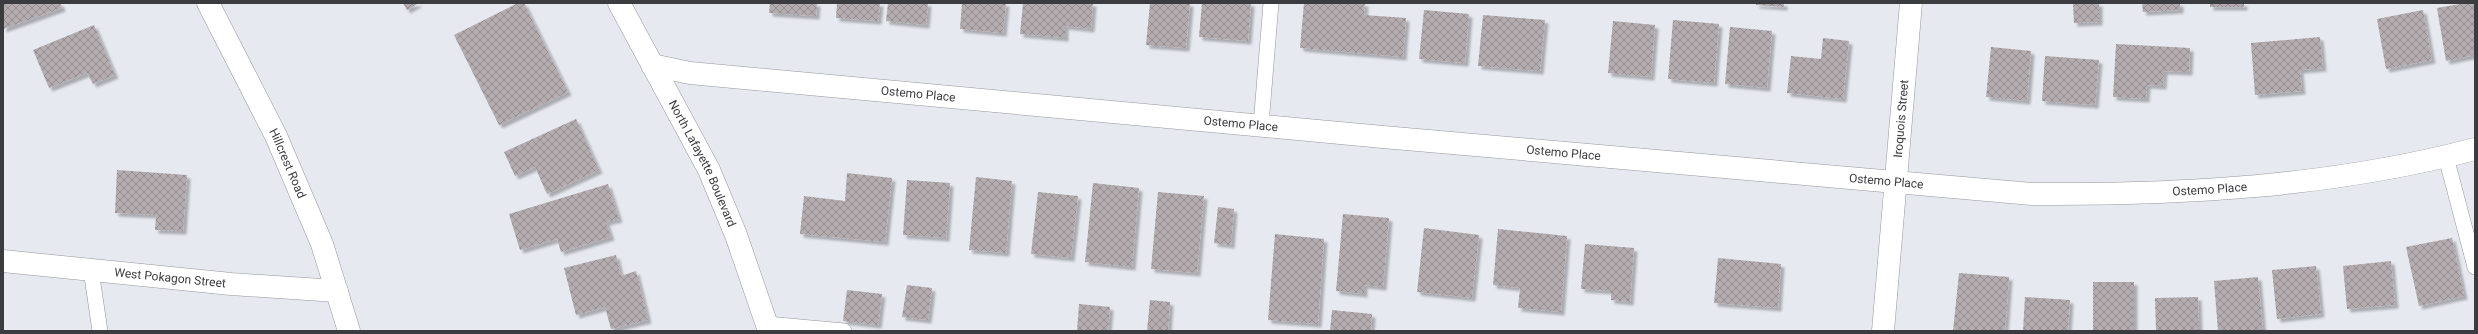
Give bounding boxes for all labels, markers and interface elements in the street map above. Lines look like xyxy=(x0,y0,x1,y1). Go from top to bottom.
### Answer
street label: Iroquois Street xyxy=(1891,79,1911,158)
street label: Ostemo Place xyxy=(880,84,956,104)
street label: North Lafayette Boulevard xyxy=(666,98,739,229)
street label: Ostemo Place xyxy=(1203,113,1279,134)
street label: Hillcrest Road xyxy=(266,126,309,200)
street label: Ostemo Place xyxy=(1526,143,1601,163)
street label: Ostemo Place xyxy=(1848,171,1924,191)
street label: Ostemo Place xyxy=(2172,180,2248,199)
street label: West Pokagon Street xyxy=(114,265,227,290)

